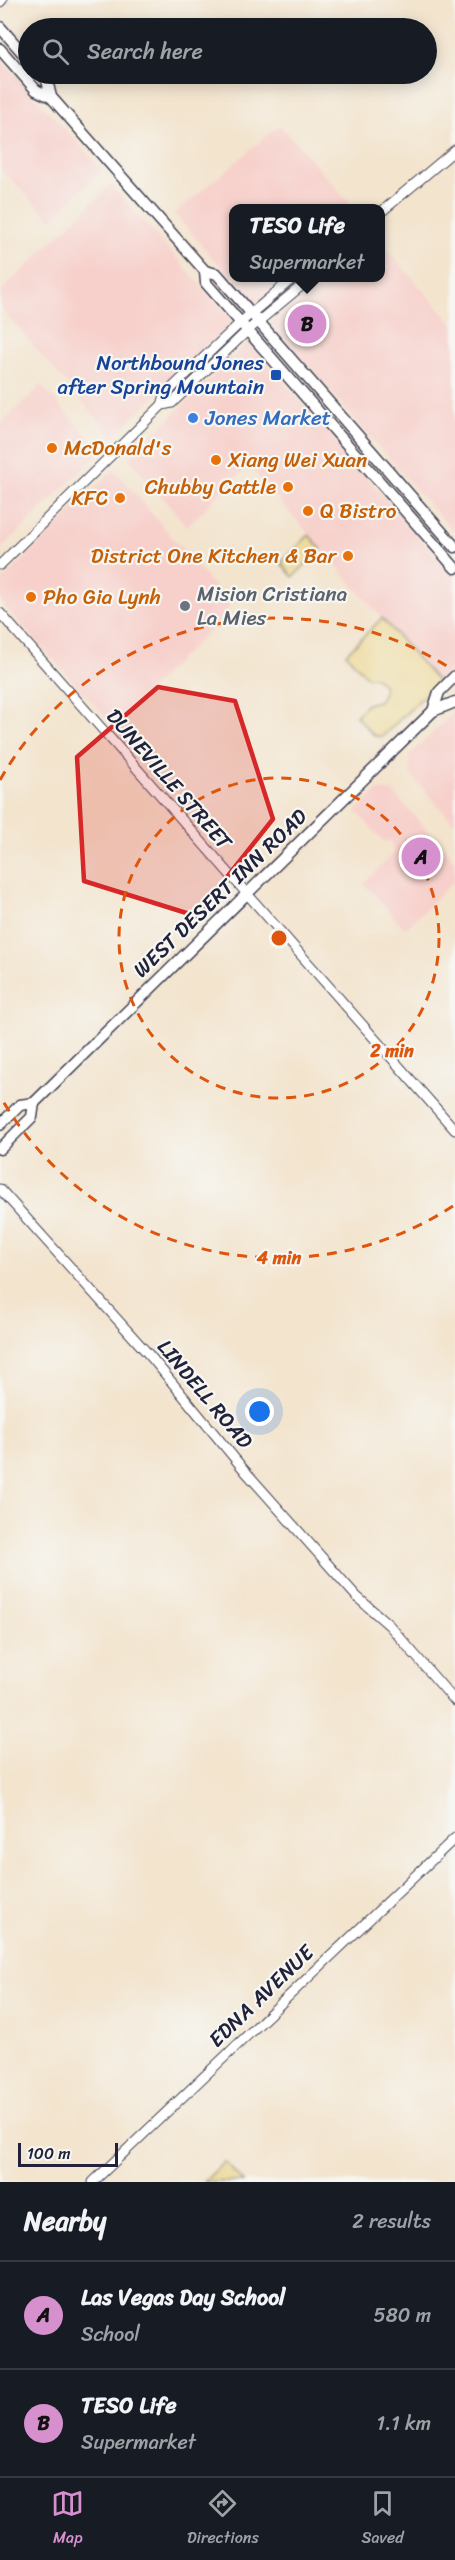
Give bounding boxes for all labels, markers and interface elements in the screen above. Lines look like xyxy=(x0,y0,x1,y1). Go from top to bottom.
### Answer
search box xyxy=(18,18,437,84)
text: Search here xyxy=(87,32,203,71)
icon: search xyxy=(39,35,72,68)
popup xyxy=(229,204,385,282)
text: TESO Life xyxy=(250,206,345,245)
text: Supermarket xyxy=(250,245,364,280)
pin: B xyxy=(288,302,326,346)
place label: Northbound Jones after Spring Mountain xyxy=(58,344,264,406)
marker: Northbound Jones after Spring Mountain xyxy=(269,368,283,382)
place label: Jones Market xyxy=(204,399,331,437)
marker: Jones Market xyxy=(186,411,200,425)
place label: McDonald's xyxy=(64,429,172,467)
marker: McDonald's xyxy=(45,441,59,455)
place label: Xiang Wei Xuan xyxy=(227,441,367,479)
marker: Xiang Wei Xuan xyxy=(209,453,223,467)
place label: Chubby Cattle xyxy=(145,468,276,506)
place label: KFC xyxy=(71,479,108,517)
marker: Chubby Cattle xyxy=(281,480,295,494)
marker: KFC xyxy=(113,491,127,505)
place label: Q Bistro xyxy=(320,492,397,530)
marker: Q Bistro xyxy=(301,504,315,518)
place label: District One Kitchen & Bar xyxy=(91,537,337,575)
marker: District One Kitchen & Bar xyxy=(341,549,355,563)
place label: Mision Cristiana La Mies xyxy=(197,575,348,637)
place label: Pho Gia Lynh xyxy=(43,578,161,616)
marker: Pho Gia Lynh xyxy=(24,590,38,604)
marker: Mision Cristiana La Mies xyxy=(178,599,192,613)
street label: DUNEVILLE STREET xyxy=(96,699,243,860)
street label: WEST DESERT INN ROAD xyxy=(124,799,317,987)
pin: A xyxy=(402,834,440,880)
centre of rings xyxy=(269,928,289,948)
text: 2 min xyxy=(369,1035,414,1067)
text: 4 min xyxy=(256,1242,302,1274)
street label: LINDELL ROAD xyxy=(147,1330,263,1458)
your location xyxy=(245,1397,274,1426)
street label: EDNA AVENUE xyxy=(199,1934,324,2057)
text: 100 m xyxy=(27,2139,71,2168)
scale bar xyxy=(18,2140,118,2168)
text: Nearby xyxy=(24,2198,106,2244)
text: 2 results xyxy=(352,2204,431,2239)
text: Las Vegas Day School xyxy=(81,2278,285,2317)
text: A xyxy=(37,2298,50,2333)
text: 580 m xyxy=(374,2298,431,2333)
text: School xyxy=(81,2317,140,2352)
text: TESO Life xyxy=(81,2386,177,2425)
text: B xyxy=(37,2406,50,2441)
text: 1.1 km xyxy=(377,2406,431,2441)
text: Supermarket xyxy=(81,2425,196,2460)
tab: Map xyxy=(51,2487,84,2552)
tab: Directions xyxy=(187,2487,259,2552)
tab: Saved xyxy=(361,2487,404,2552)

